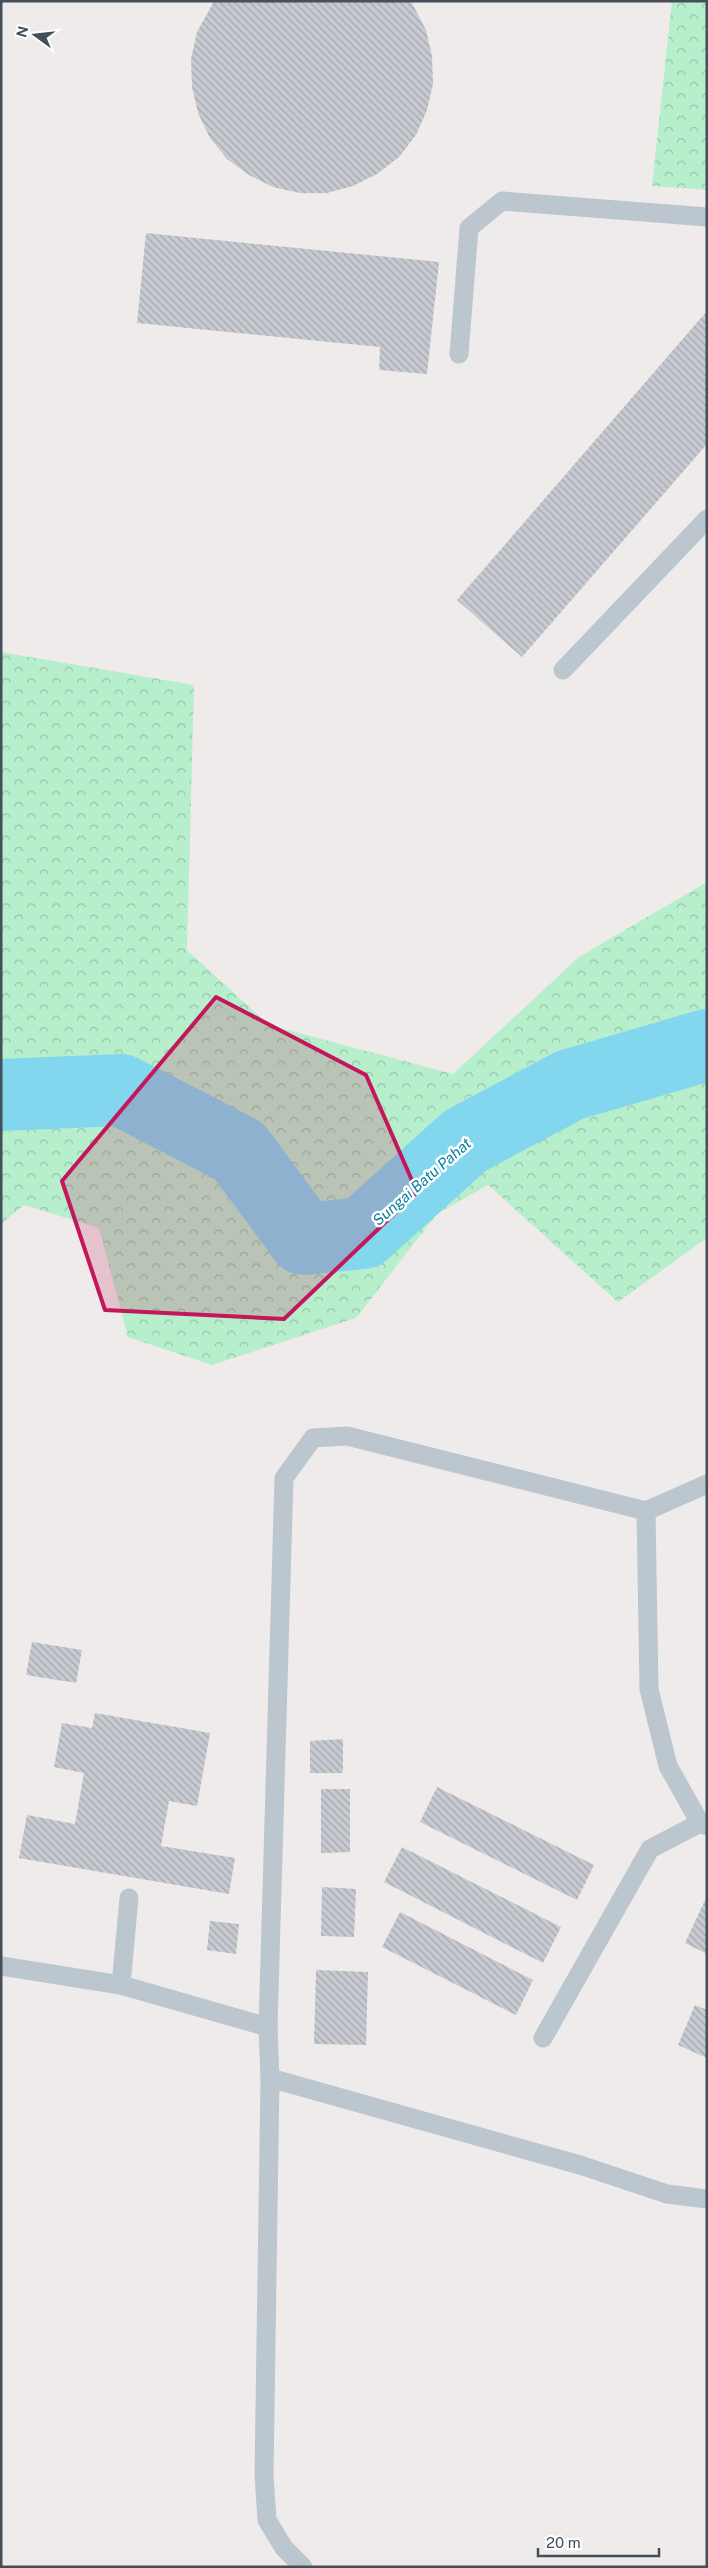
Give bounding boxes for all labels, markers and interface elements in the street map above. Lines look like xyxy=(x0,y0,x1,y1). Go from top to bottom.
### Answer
north arrow xyxy=(10,10,60,60)
text: N xyxy=(13,24,32,39)
water label: Sungai Batu Pahat xyxy=(369,1134,474,1229)
scale bar xyxy=(538,2526,659,2558)
text: 20 m xyxy=(546,2534,581,2551)

